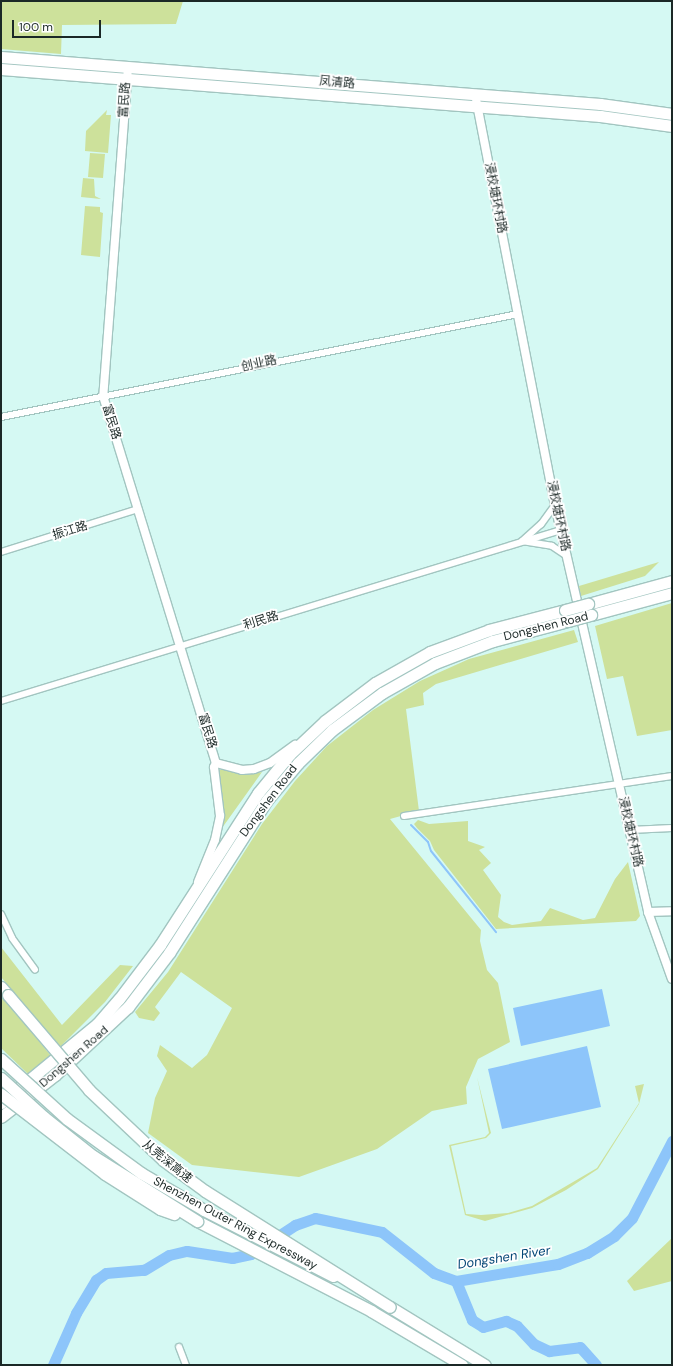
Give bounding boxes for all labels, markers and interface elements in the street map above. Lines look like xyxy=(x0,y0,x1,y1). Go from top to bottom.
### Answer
scale bar xyxy=(14,12,103,38)
text: 100 m xyxy=(19,19,53,35)
street label: 凤清路 xyxy=(318,74,356,92)
street label: 富民路 xyxy=(117,82,133,118)
street label: 浸校塘环村路 xyxy=(481,161,509,235)
street label: 创业路 xyxy=(240,353,278,375)
street label: 富民路 xyxy=(99,403,123,441)
street label: 浸校塘环村路 xyxy=(543,479,573,553)
street label: 振江路 xyxy=(51,519,89,543)
street label: 利民路 xyxy=(242,609,280,633)
street label: Dongshen Road xyxy=(502,610,590,644)
street label: 富民路 xyxy=(195,712,219,750)
street label: Dongshen Road xyxy=(237,762,301,840)
street label: 浸校塘环村路 xyxy=(615,795,645,869)
street label: Dongshen Road xyxy=(37,1023,111,1091)
street label: 从莞深高速 xyxy=(139,1138,195,1186)
street label: Shenzhen Outer Ring Expressway xyxy=(150,1174,320,1274)
water label: Dongshen River xyxy=(456,1243,552,1273)

